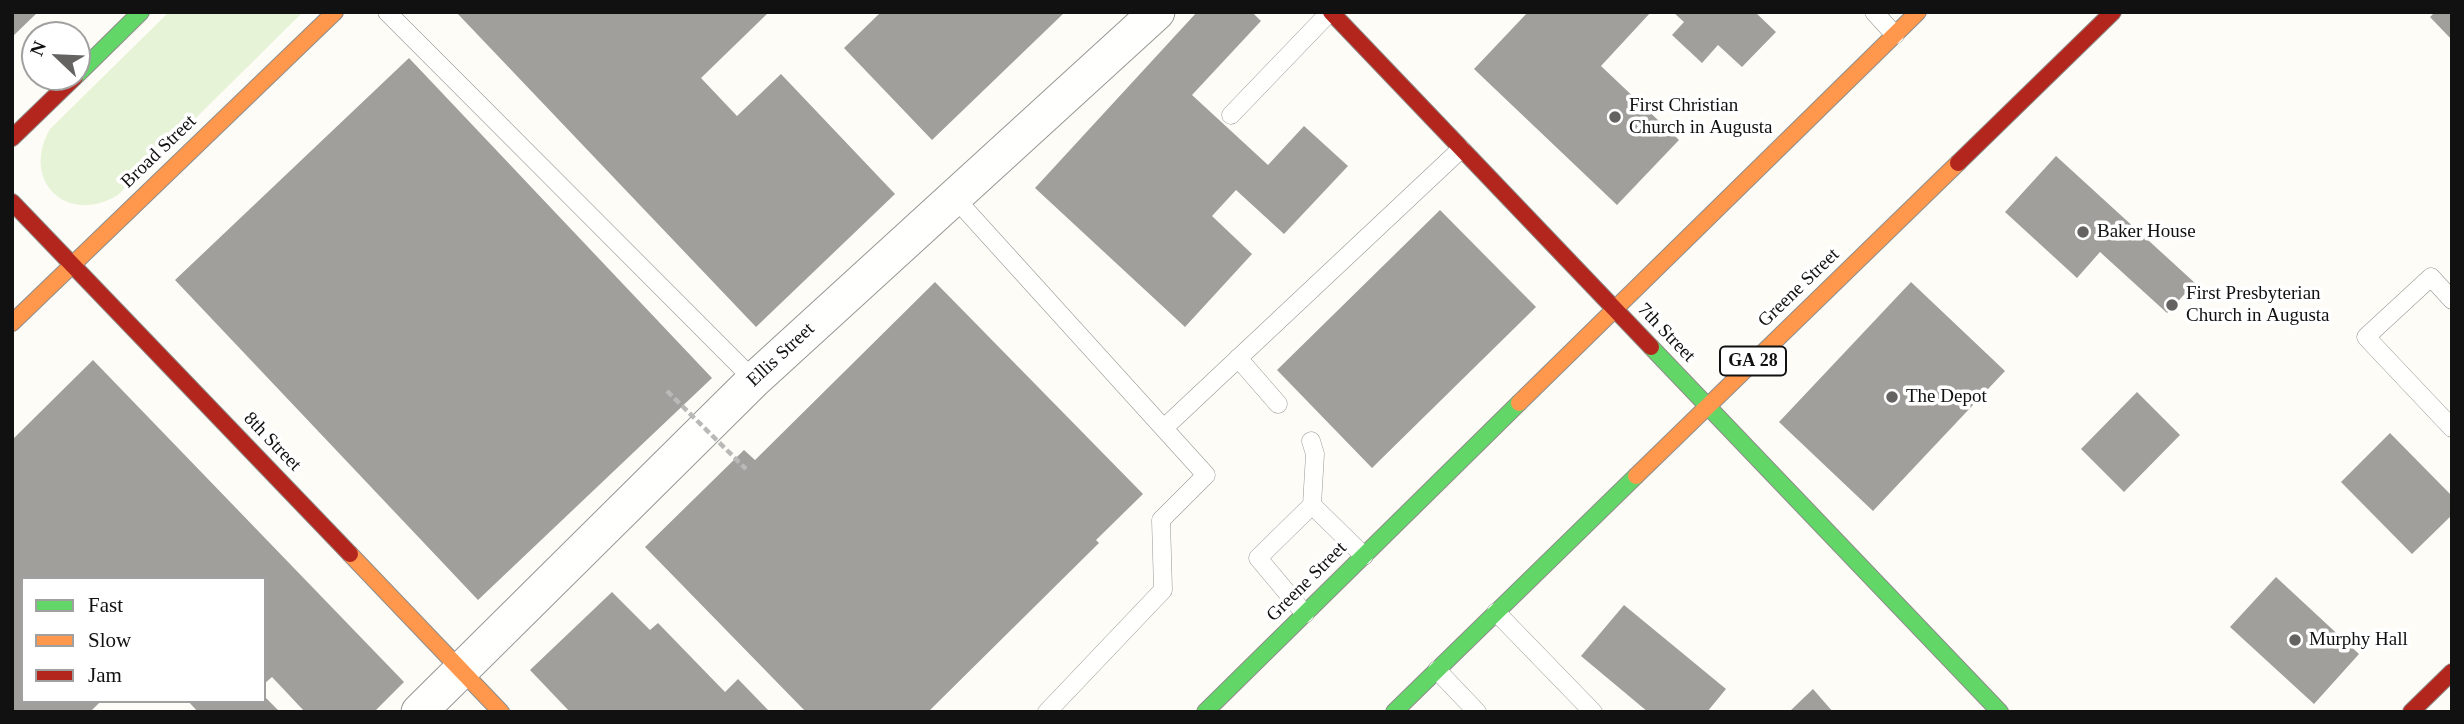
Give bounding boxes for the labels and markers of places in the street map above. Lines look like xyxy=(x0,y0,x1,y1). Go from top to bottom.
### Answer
place label: First Christian Church in Augusta xyxy=(1629,95,1773,139)
marker: First Christian Church in Augusta xyxy=(1607,109,1623,125)
place label: Baker House xyxy=(2097,221,2196,243)
marker: Baker House xyxy=(2075,224,2091,240)
place label: First Presbyterian Church in Augusta xyxy=(2186,283,2330,327)
marker: First Presbyterian Church in Augusta xyxy=(2164,297,2180,313)
place label: The Depot xyxy=(1906,386,1987,408)
marker: The Depot xyxy=(1884,389,1900,405)
place label: Murphy Hall xyxy=(2309,629,2408,651)
marker: Murphy Hall xyxy=(2287,632,2303,648)

